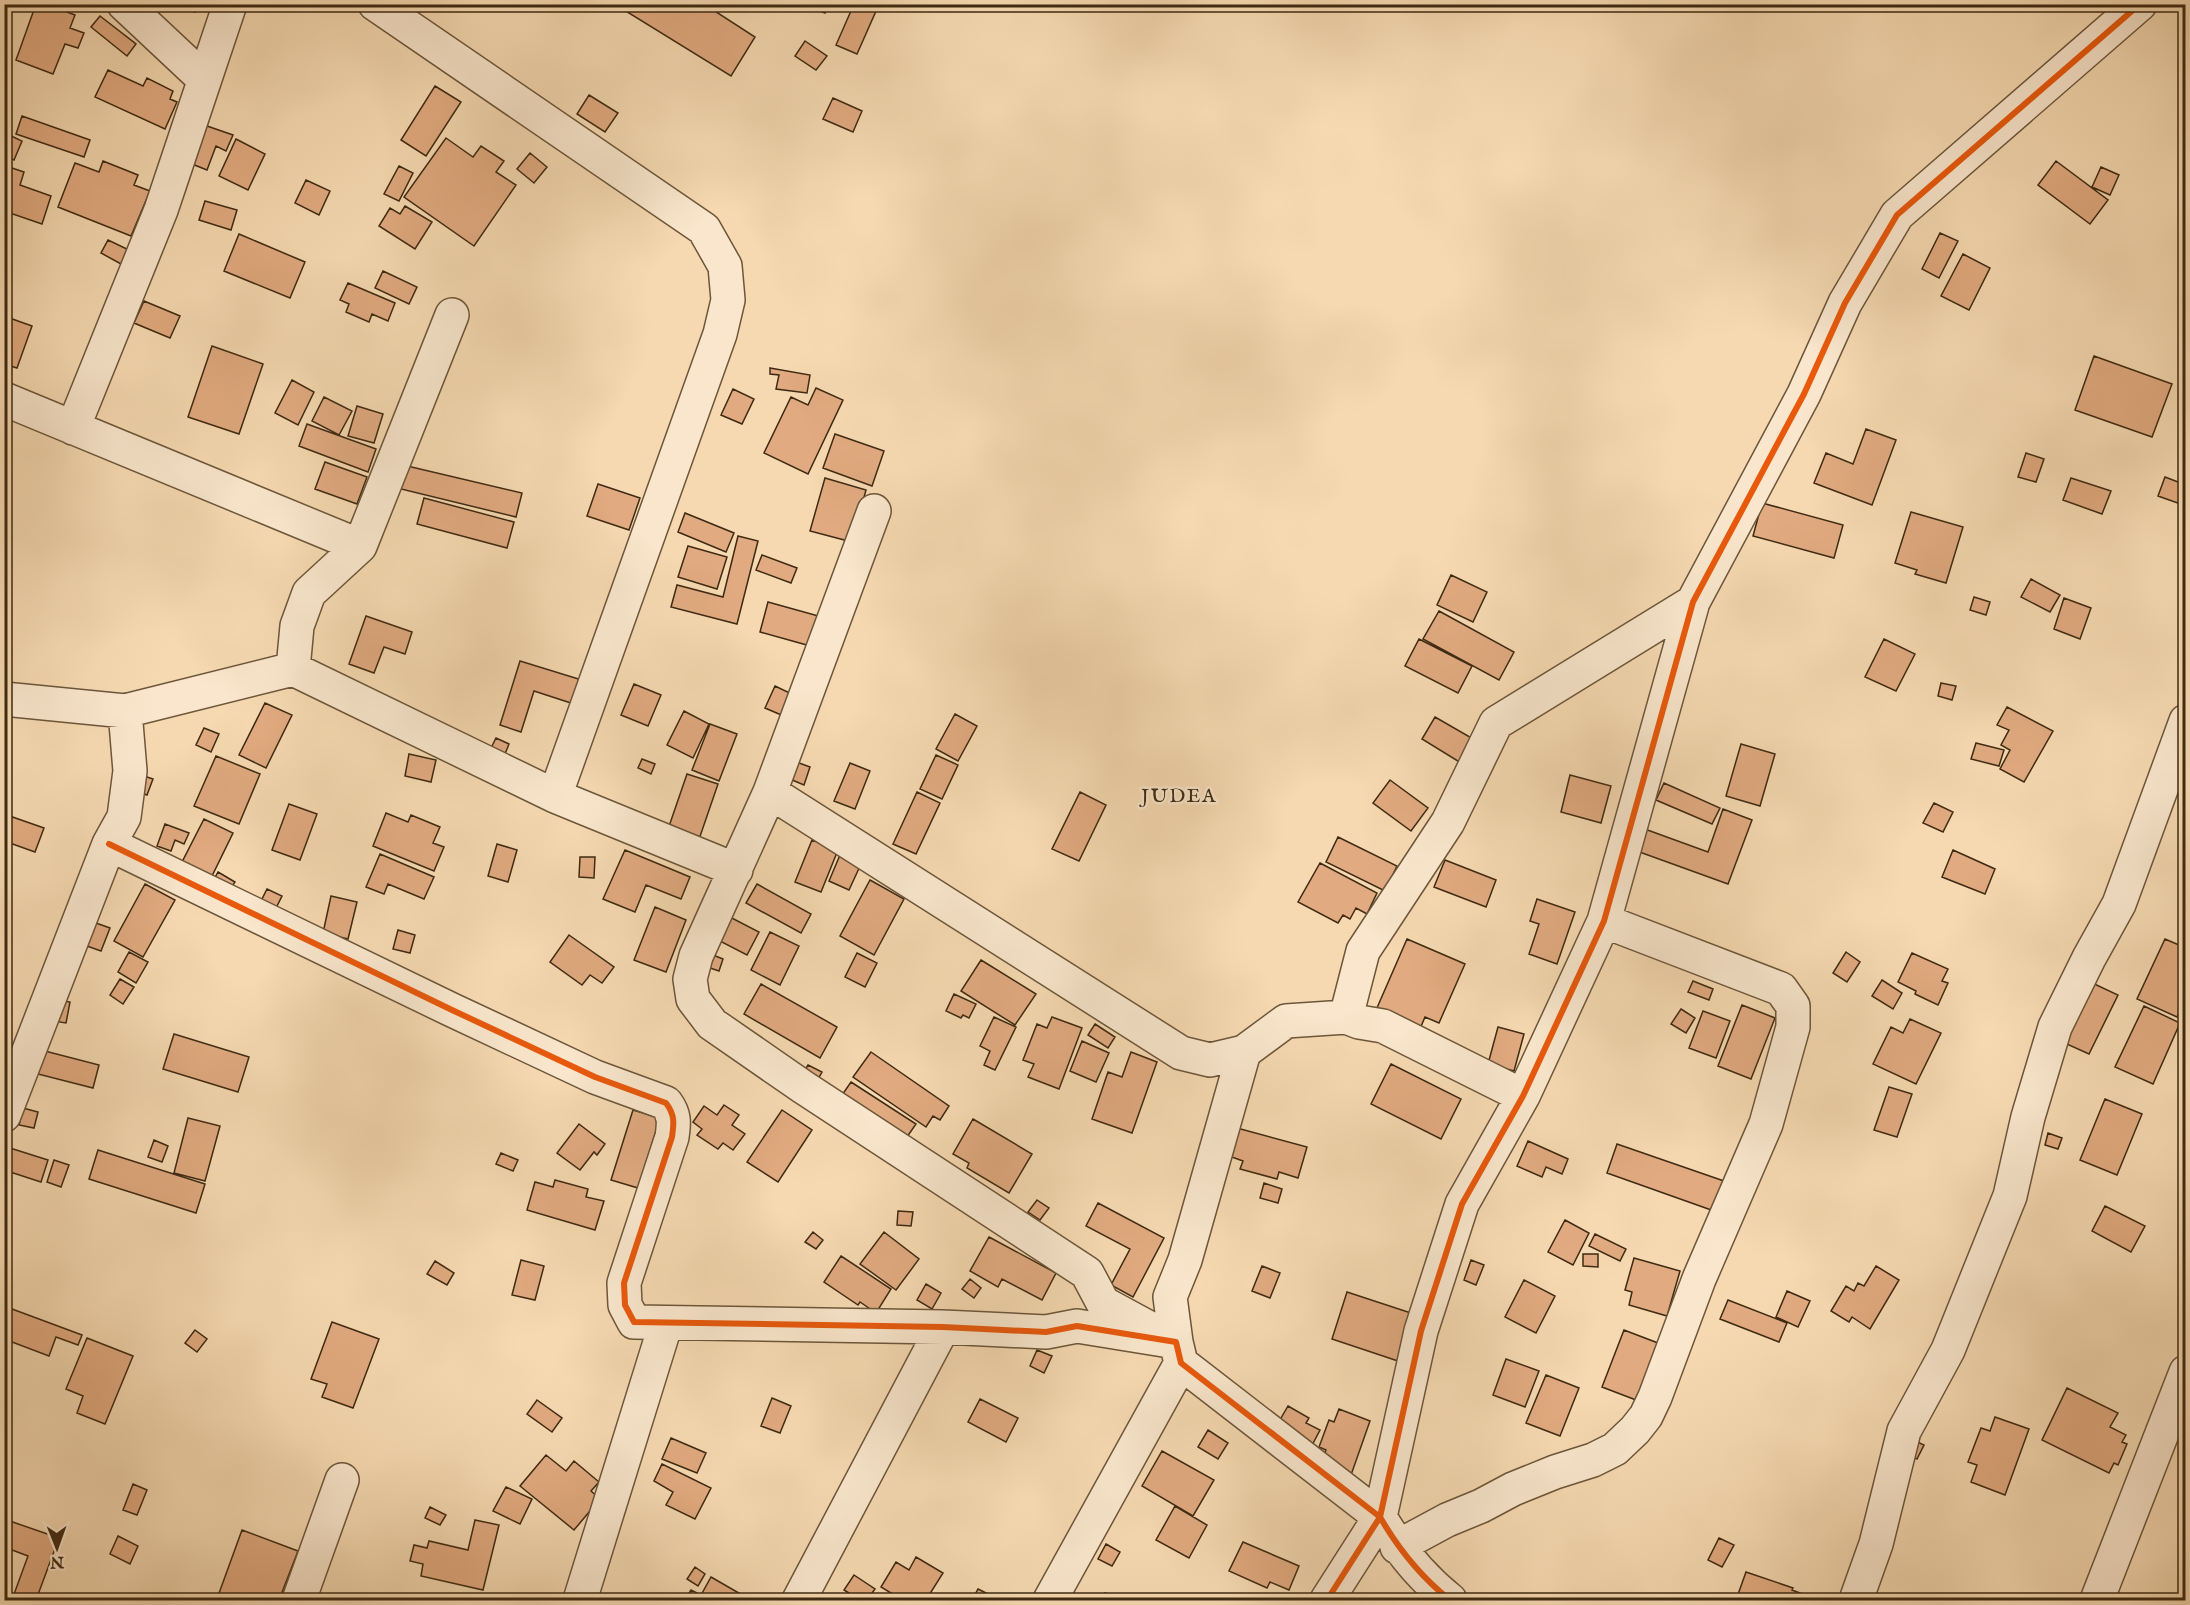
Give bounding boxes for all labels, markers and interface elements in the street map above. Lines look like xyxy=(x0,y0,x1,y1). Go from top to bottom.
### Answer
district label: JUDEA xyxy=(1139,784,1217,809)
north arrow xyxy=(27,1518,87,1578)
text: N xyxy=(50,1551,65,1571)

